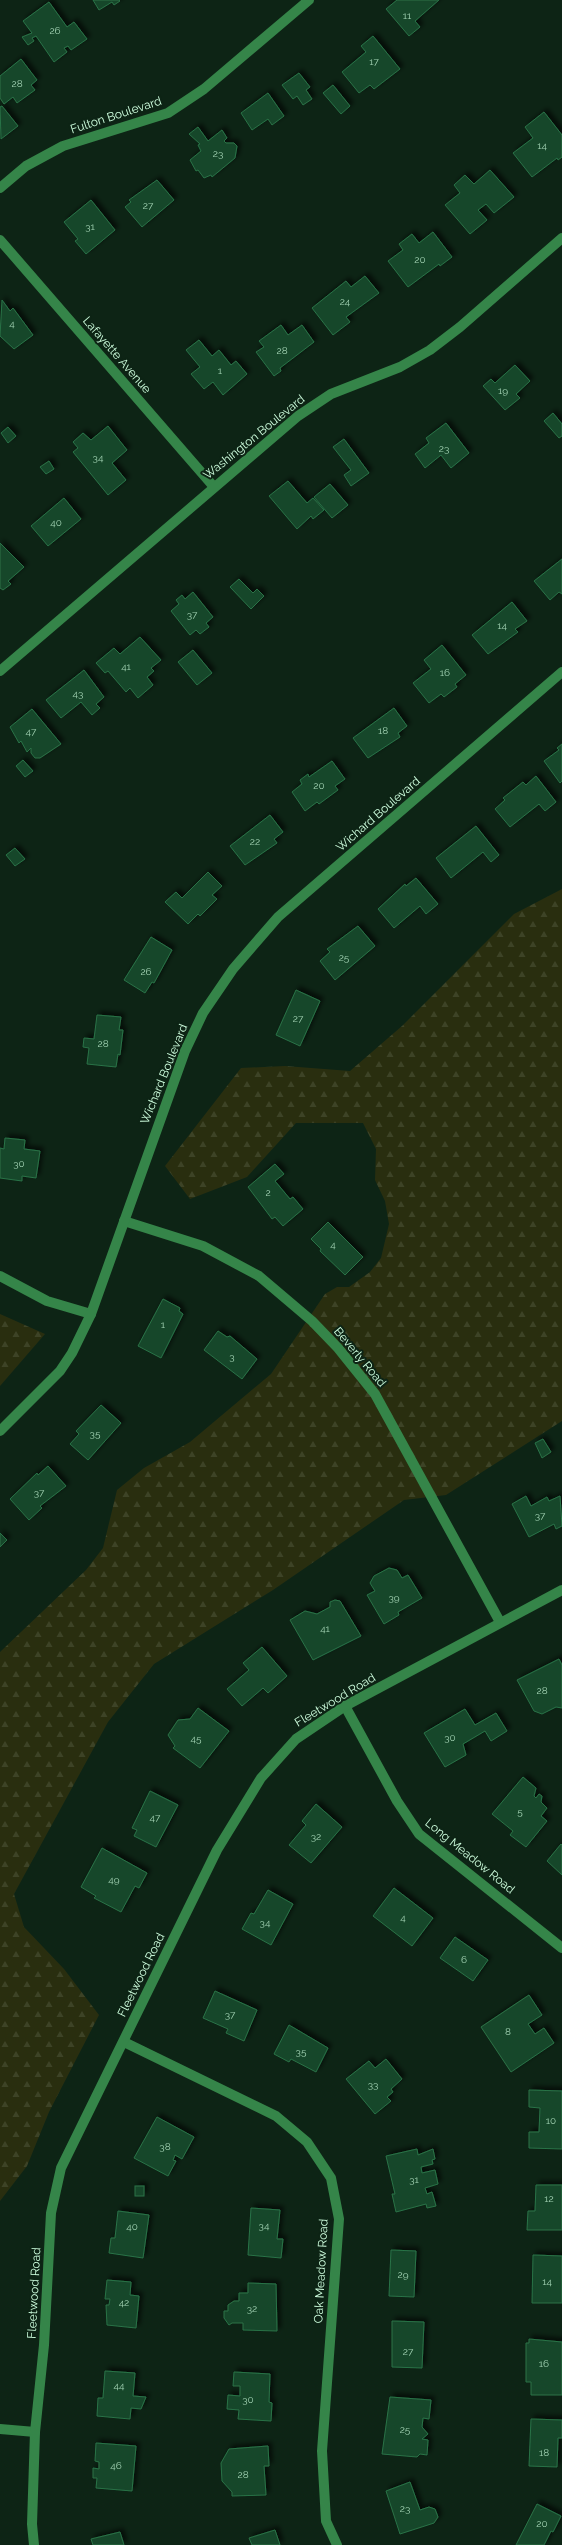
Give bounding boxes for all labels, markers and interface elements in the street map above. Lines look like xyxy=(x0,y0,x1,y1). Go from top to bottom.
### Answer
house number: 11 xyxy=(403,10,412,21)
house number: 26 xyxy=(49,25,61,36)
house number: 17 xyxy=(369,56,379,67)
house number: 28 xyxy=(11,78,23,89)
street label: Fulton Boulevard xyxy=(69,94,163,136)
house number: 14 xyxy=(537,140,547,151)
house number: 23 xyxy=(213,148,223,159)
house number: 27 xyxy=(143,200,154,211)
house number: 31 xyxy=(85,221,96,232)
house number: 20 xyxy=(414,254,426,265)
house number: 24 xyxy=(340,296,351,307)
street label: Lafayette Avenue xyxy=(80,314,154,396)
house number: 4 xyxy=(9,318,15,329)
house number: 28 xyxy=(276,345,288,356)
house number: 1 xyxy=(218,365,223,376)
house number: 19 xyxy=(498,385,508,396)
street label: Washington Boulevard xyxy=(201,392,307,482)
house number: 23 xyxy=(439,443,449,454)
house number: 34 xyxy=(93,452,104,463)
house number: 40 xyxy=(50,517,62,528)
house number: 37 xyxy=(187,609,198,620)
house number: 14 xyxy=(497,620,507,631)
house number: 41 xyxy=(121,661,132,672)
house number: 16 xyxy=(440,667,450,678)
house number: 43 xyxy=(73,688,83,699)
house number: 18 xyxy=(378,725,388,736)
house number: 47 xyxy=(26,726,37,737)
street label: Wichard Boulevard xyxy=(333,774,423,854)
house number: 20 xyxy=(313,780,325,791)
house number: 22 xyxy=(250,836,260,847)
house number: 25 xyxy=(339,952,350,963)
house number: 26 xyxy=(140,966,152,977)
house number: 27 xyxy=(293,1013,304,1024)
street label: Wichard Boulevard xyxy=(138,1022,190,1126)
house number: 28 xyxy=(97,1038,109,1049)
house number: 30 xyxy=(13,1158,25,1169)
house number: 2 xyxy=(265,1187,271,1198)
house number: 4 xyxy=(330,1239,336,1250)
house number: 1 xyxy=(161,1319,166,1330)
street label: Beverly Road xyxy=(331,1324,389,1390)
house number: 3 xyxy=(229,1351,235,1362)
house number: 35 xyxy=(90,1428,101,1439)
house number: 37 xyxy=(34,1487,45,1498)
house number: 37 xyxy=(535,1510,546,1521)
house number: 39 xyxy=(388,1592,400,1603)
house number: 41 xyxy=(320,1623,331,1634)
street label: Fleetwood Road xyxy=(292,1670,378,1730)
house number: 28 xyxy=(536,1685,548,1696)
house number: 30 xyxy=(444,1732,456,1743)
house number: 45 xyxy=(191,1733,202,1744)
house number: 5 xyxy=(517,1806,523,1817)
house number: 47 xyxy=(150,1812,161,1823)
street label: Long Meadow Road xyxy=(422,1816,518,1896)
house number: 32 xyxy=(311,1831,321,1842)
house number: 49 xyxy=(108,1874,120,1885)
house number: 4 xyxy=(400,1912,406,1923)
house number: 34 xyxy=(260,1917,271,1928)
street label: Fleetwood Road xyxy=(115,1931,167,2019)
house number: 6 xyxy=(461,1954,467,1965)
house number: 37 xyxy=(225,2009,236,2020)
house number: 8 xyxy=(505,2026,511,2037)
house number: 35 xyxy=(296,2046,307,2057)
house number: 33 xyxy=(368,2079,378,2090)
house number: 10 xyxy=(546,2115,556,2126)
house number: 38 xyxy=(159,2141,171,2152)
house number: 31 xyxy=(409,2174,420,2185)
house number: 12 xyxy=(544,2193,554,2204)
street label: Oak Meadow Road xyxy=(311,2218,331,2324)
house number: 34 xyxy=(259,2220,270,2231)
house number: 40 xyxy=(126,2221,138,2232)
street label: Fleetwood Road xyxy=(25,2247,43,2339)
house number: 29 xyxy=(397,2269,409,2280)
house number: 14 xyxy=(542,2276,552,2287)
house number: 42 xyxy=(119,2297,129,2308)
house number: 32 xyxy=(247,2303,257,2314)
house number: 27 xyxy=(403,2346,414,2357)
house number: 16 xyxy=(539,2358,549,2369)
house number: 44 xyxy=(114,2380,125,2391)
house number: 30 xyxy=(242,2394,254,2405)
house number: 25 xyxy=(400,2424,411,2435)
house number: 18 xyxy=(539,2447,549,2458)
house number: 46 xyxy=(110,2460,122,2471)
house number: 28 xyxy=(237,2469,249,2480)
house number: 23 xyxy=(400,2503,410,2514)
house number: 20 xyxy=(536,2518,548,2529)

